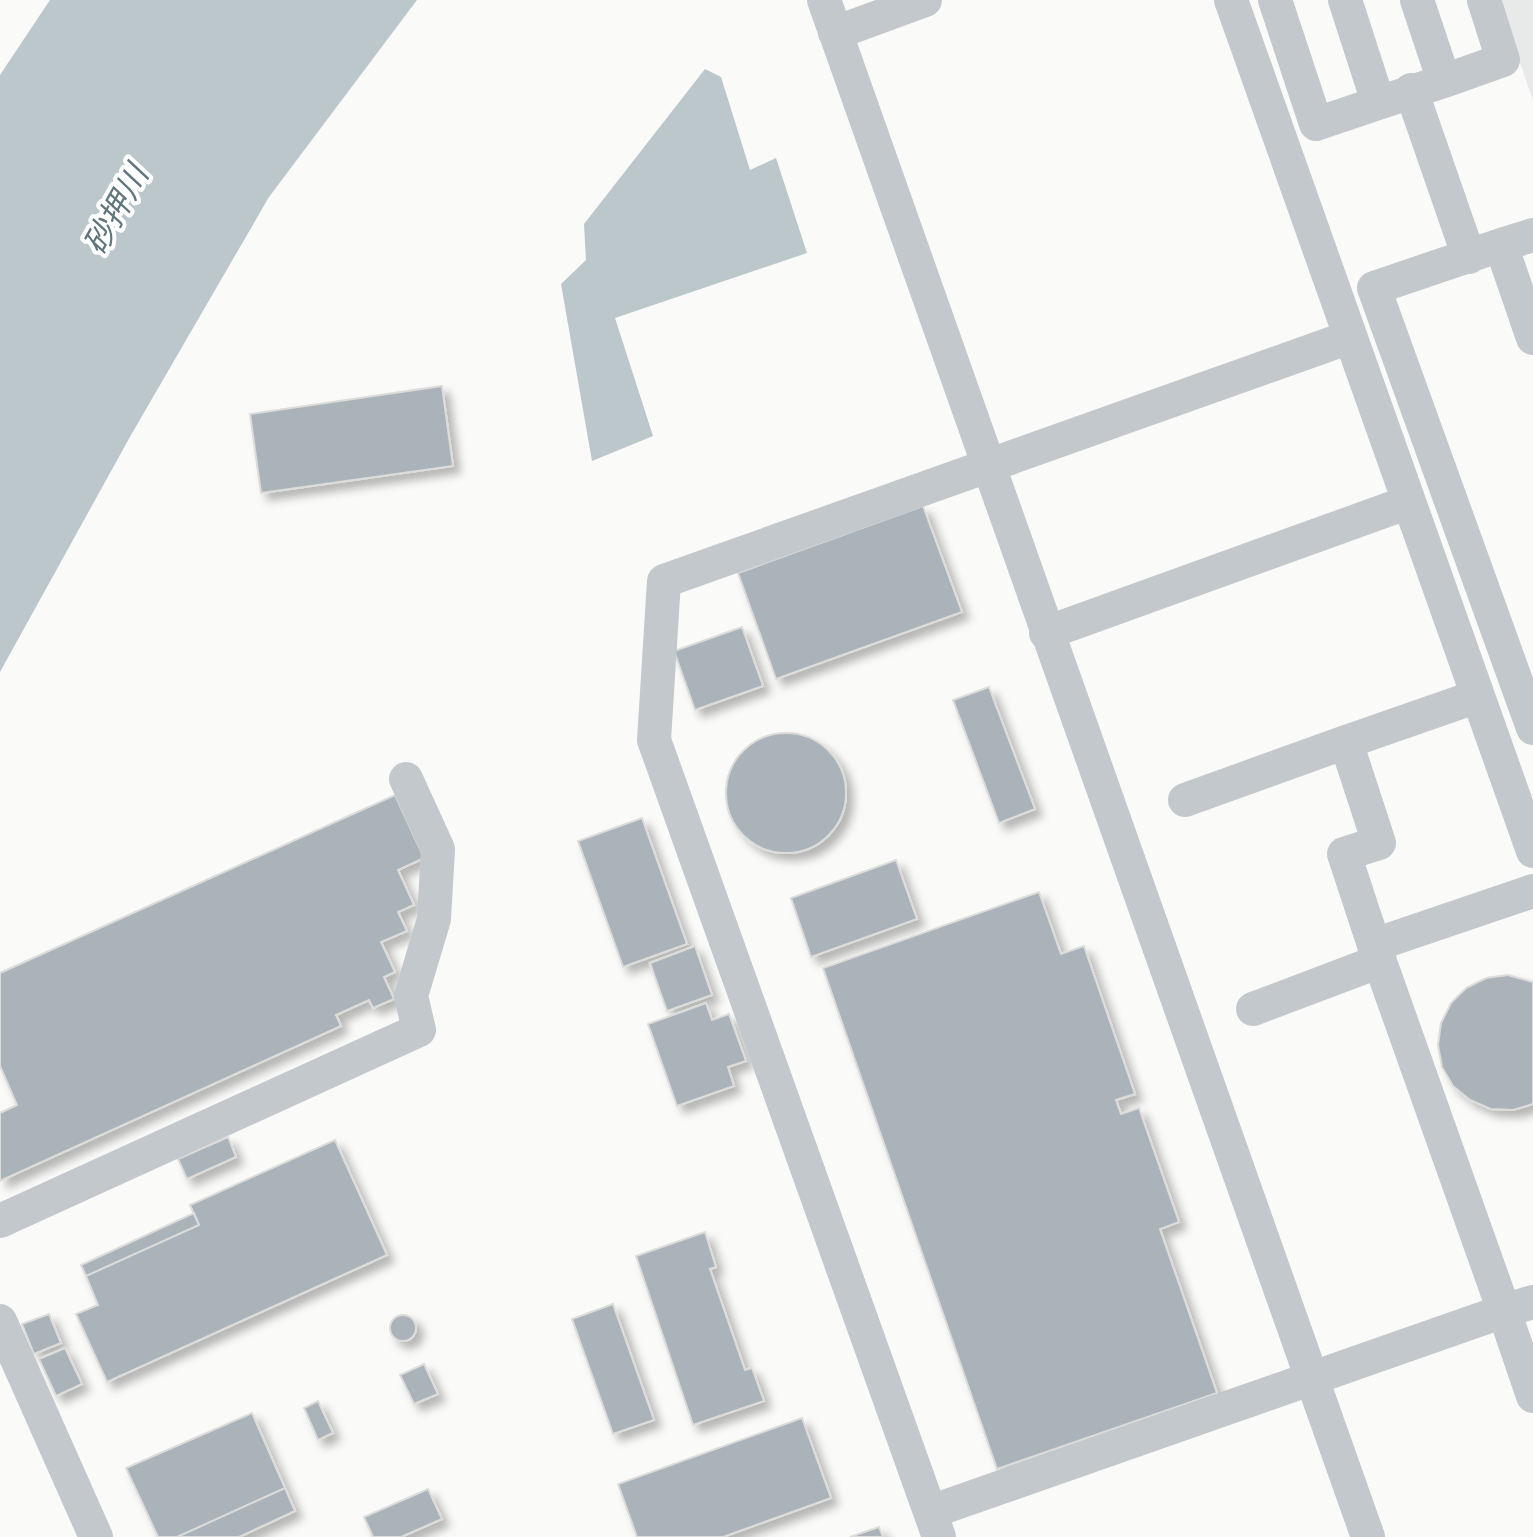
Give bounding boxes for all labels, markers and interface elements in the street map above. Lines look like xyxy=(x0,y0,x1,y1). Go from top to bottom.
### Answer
water label: 砂押川 xyxy=(75,156,158,262)

